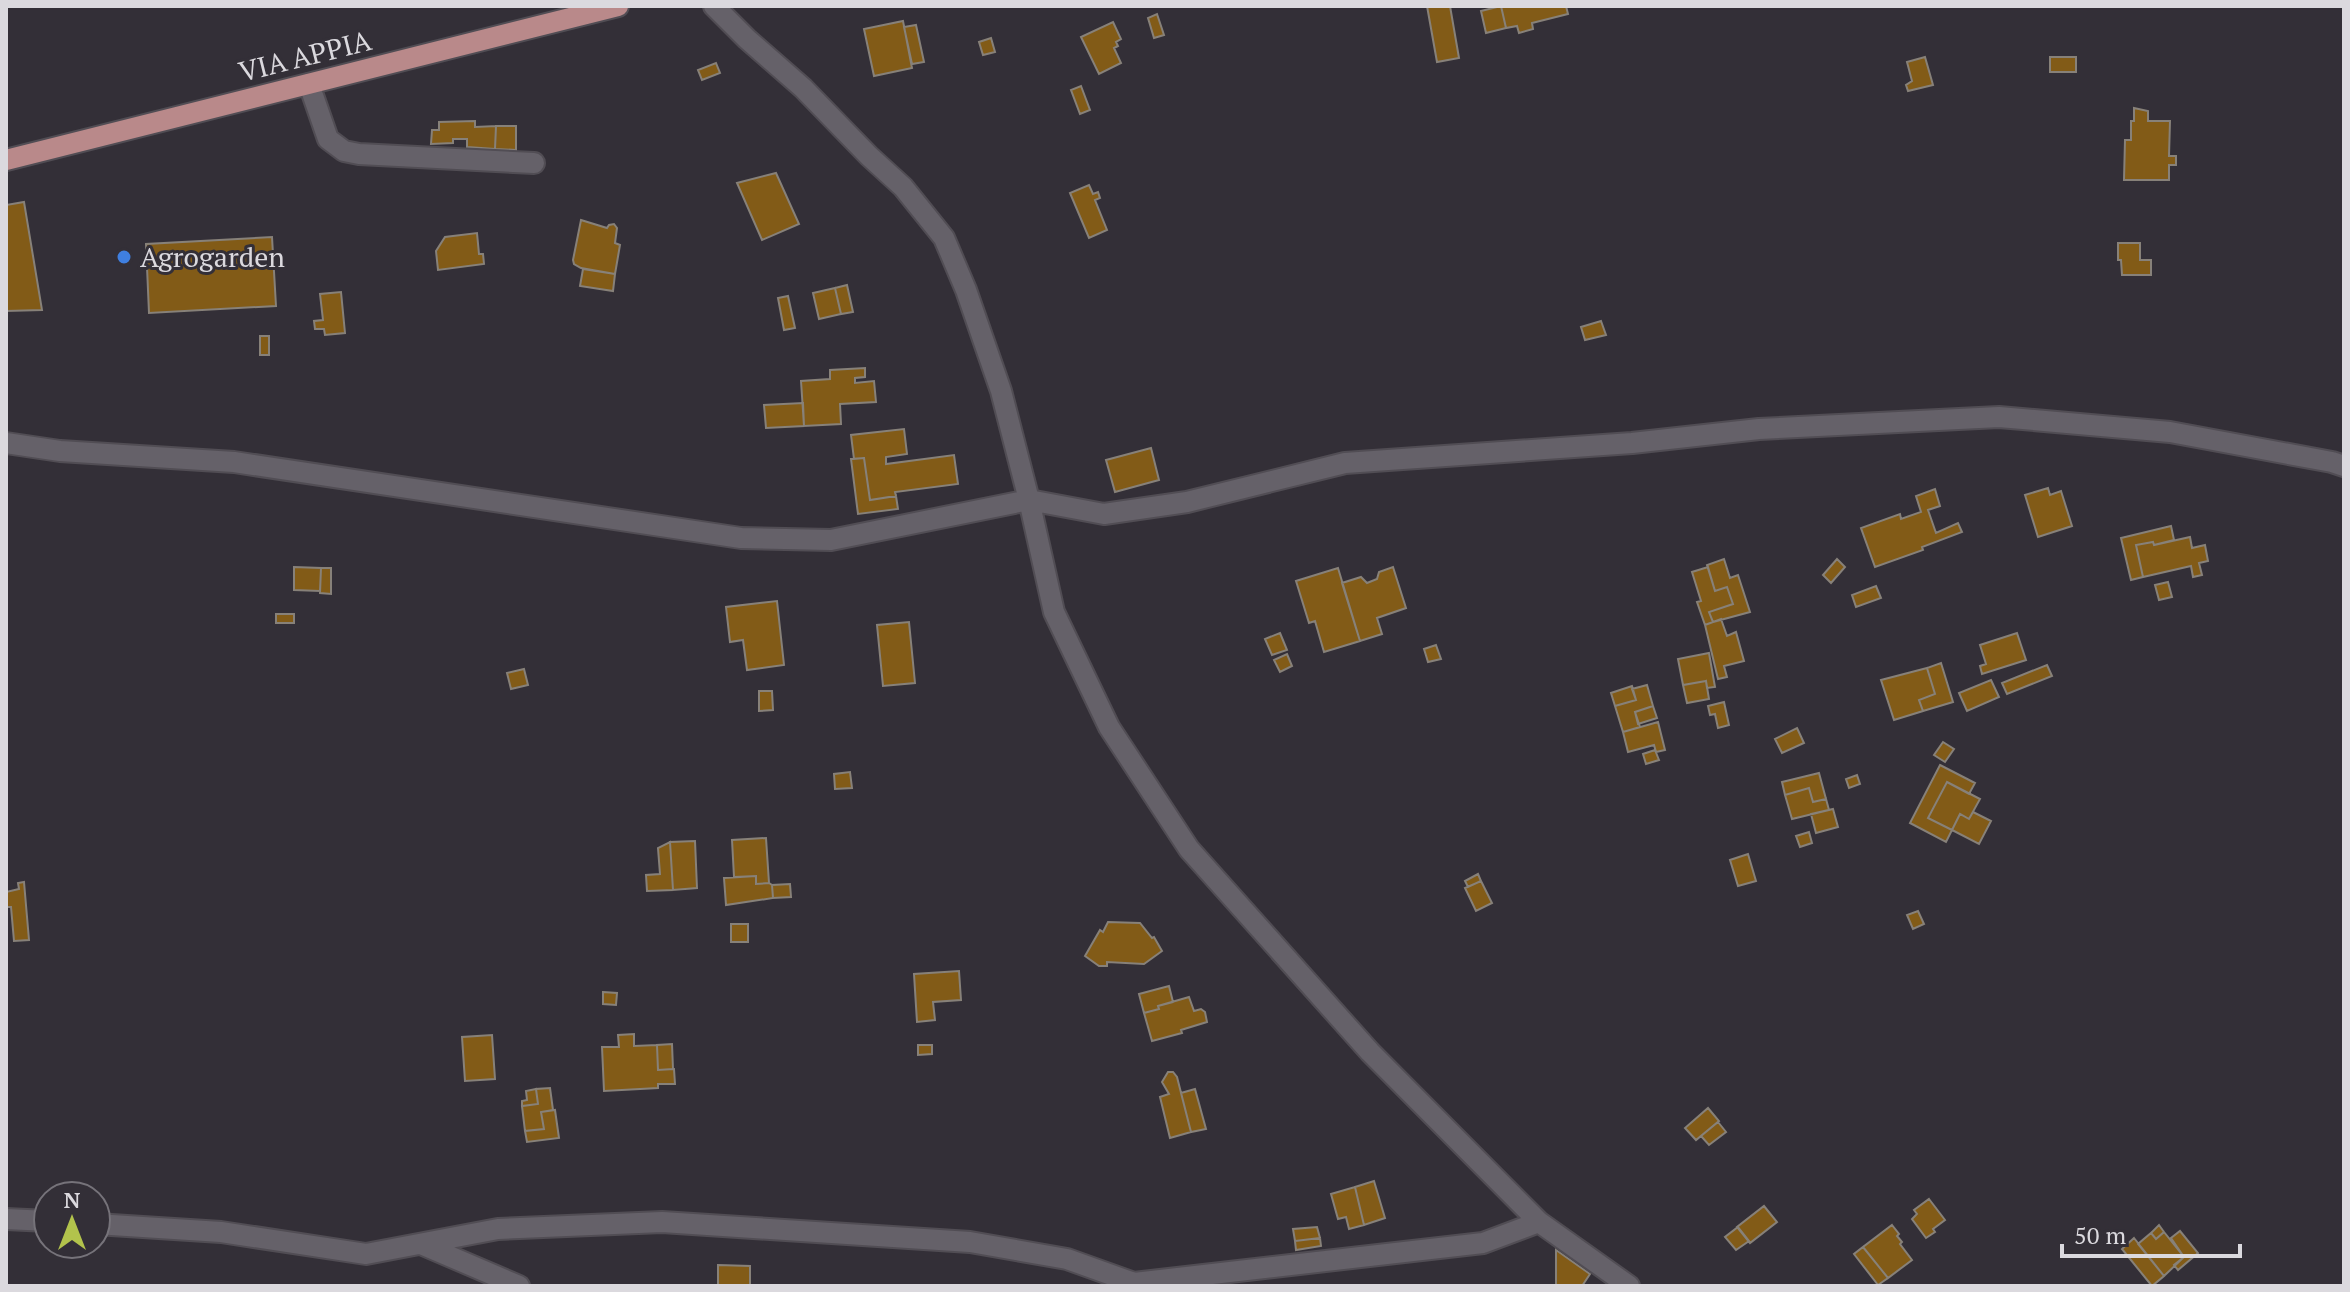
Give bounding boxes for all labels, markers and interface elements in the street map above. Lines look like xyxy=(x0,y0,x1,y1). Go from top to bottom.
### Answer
street label: VIA APPIA xyxy=(235,21,376,90)
place label: Agrogarden xyxy=(140,238,285,275)
marker: Agrogarden xyxy=(115,248,133,266)
north arrow xyxy=(32,1180,112,1260)
text: N xyxy=(64,1185,81,1214)
scale bar xyxy=(2062,1208,2240,1258)
text: 50 m xyxy=(2074,1219,2126,1251)

